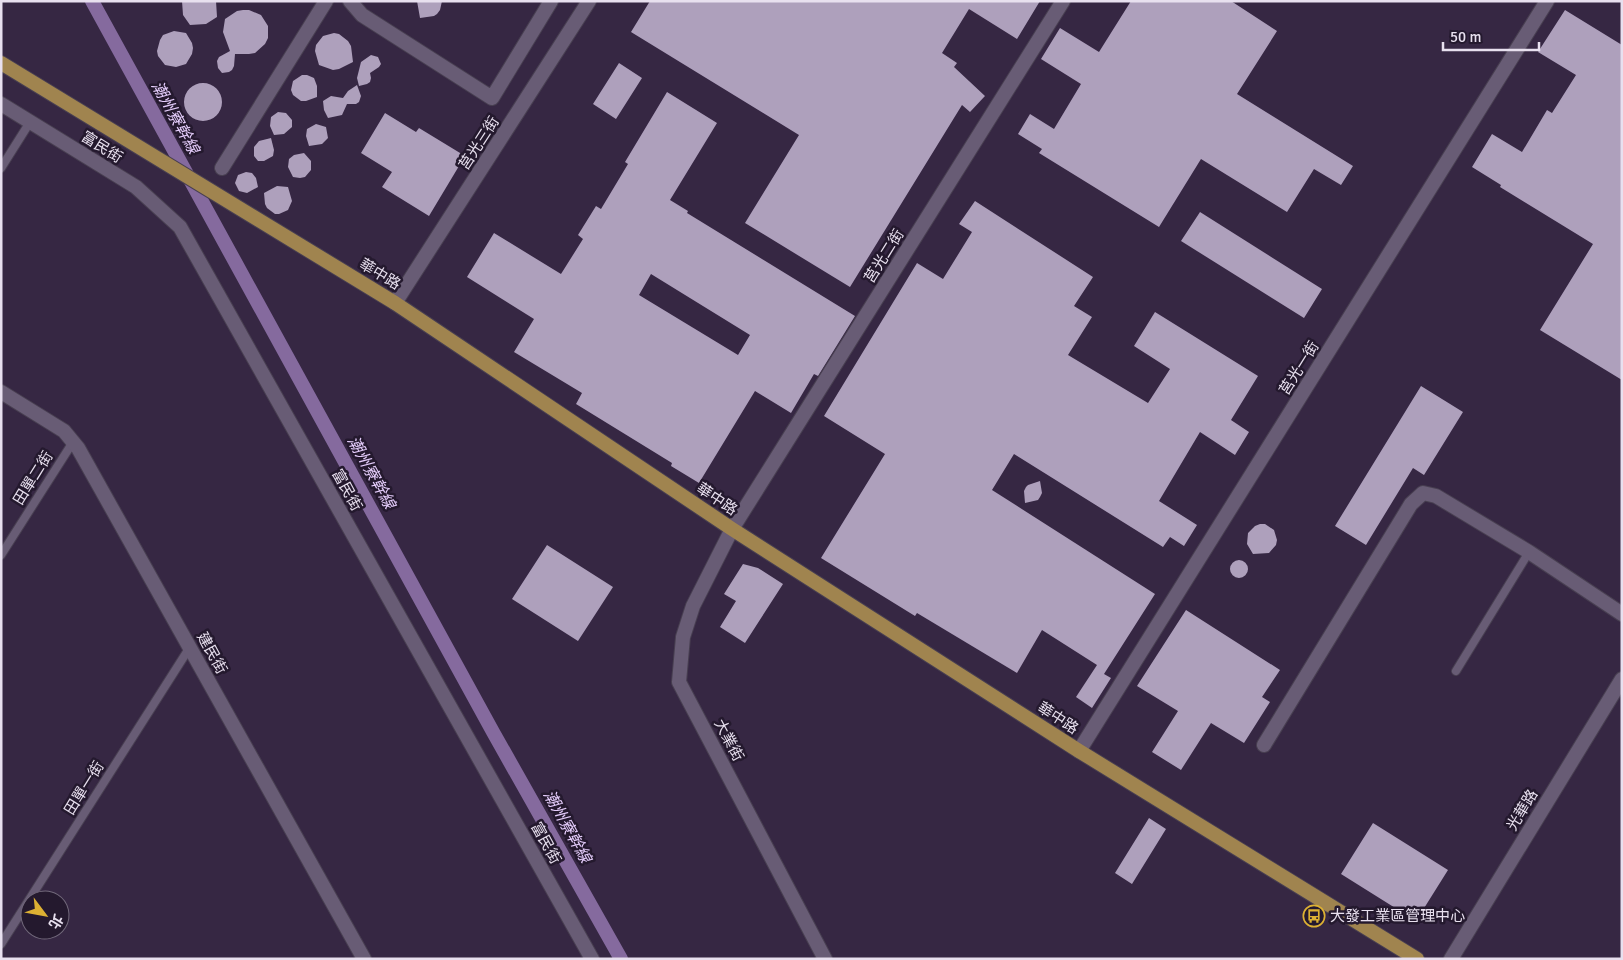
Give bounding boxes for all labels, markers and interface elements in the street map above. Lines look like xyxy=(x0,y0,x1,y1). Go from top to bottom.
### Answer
scale bar xyxy=(1443,20,1539,52)
text: 50 m xyxy=(1450,28,1481,46)
water label: 潮州寮幹線 xyxy=(147,78,204,159)
street label: 莒光三街 xyxy=(455,113,503,173)
street label: 富民街 xyxy=(78,127,126,167)
street label: 莒光二街 xyxy=(860,226,908,286)
street label: 華中路 xyxy=(356,255,404,293)
street label: 莒光一街 xyxy=(1275,338,1323,398)
water label: 潮州寮幹線 xyxy=(343,433,400,514)
street label: 田單二街 xyxy=(9,448,57,508)
street label: 富民街 xyxy=(328,466,366,514)
street label: 華中路 xyxy=(693,479,741,519)
street label: 建民街 xyxy=(193,629,231,677)
street label: 華中路 xyxy=(1034,698,1082,738)
street label: 大業街 xyxy=(710,716,748,764)
street label: 田單一街 xyxy=(60,758,108,818)
street label: 光華路 xyxy=(1503,786,1541,834)
water label: 潮州寮幹線 xyxy=(539,787,596,868)
street label: 富民街 xyxy=(527,819,565,867)
north arrow xyxy=(20,890,70,940)
bus stop icon: 大發工業區管理中心 xyxy=(1302,904,1326,928)
place label: 大發工業區管理中心 xyxy=(1330,907,1465,925)
text: 北 xyxy=(45,911,67,932)

